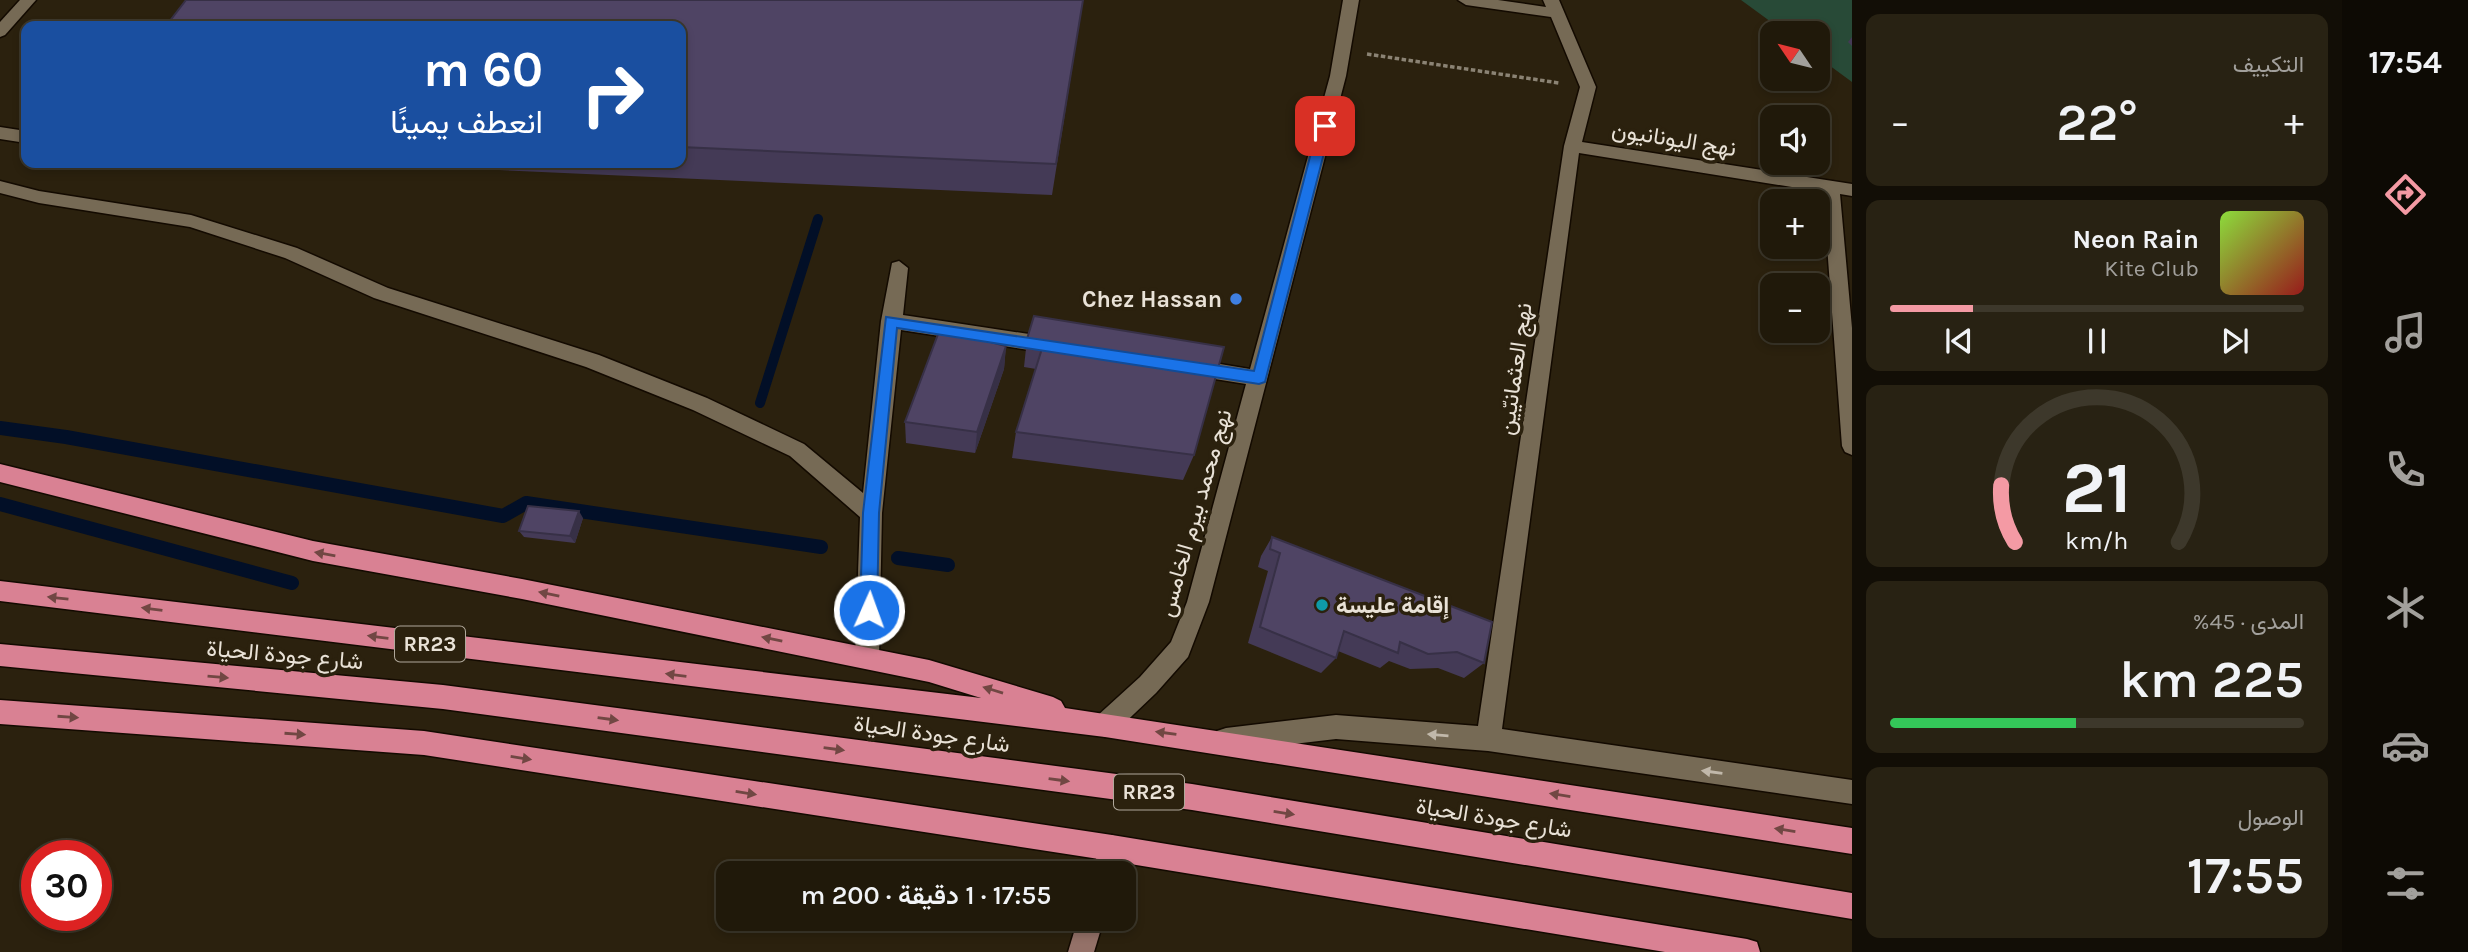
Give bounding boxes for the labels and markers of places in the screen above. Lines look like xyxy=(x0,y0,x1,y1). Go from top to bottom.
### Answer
pin xyxy=(1295,96,1355,156)
place label: Chez Hassan xyxy=(1082,286,1222,313)
marker: Chez Hassan xyxy=(1228,291,1244,307)
place label: إقامة عليسة xyxy=(1336,592,1449,620)
marker: إقامة عليسة xyxy=(1314,597,1330,613)

